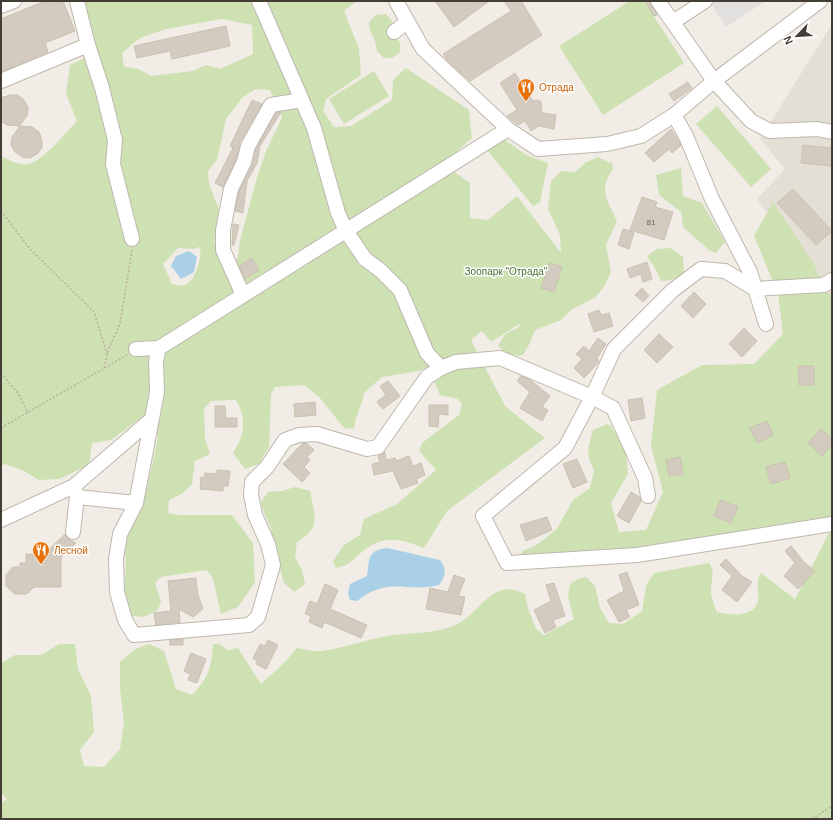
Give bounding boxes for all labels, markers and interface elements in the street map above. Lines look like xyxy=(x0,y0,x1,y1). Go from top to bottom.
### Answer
north arrow xyxy=(777,16,817,56)
text: N xyxy=(781,34,795,46)
restaurant icon: Отрада xyxy=(516,77,536,102)
place label: Отрада xyxy=(539,82,574,93)
house number: 81 xyxy=(647,218,656,227)
park label: Зоопарк "Отрада" xyxy=(465,266,548,277)
restaurant icon: Лесной xyxy=(31,540,51,565)
place label: Лесной xyxy=(54,545,88,556)

